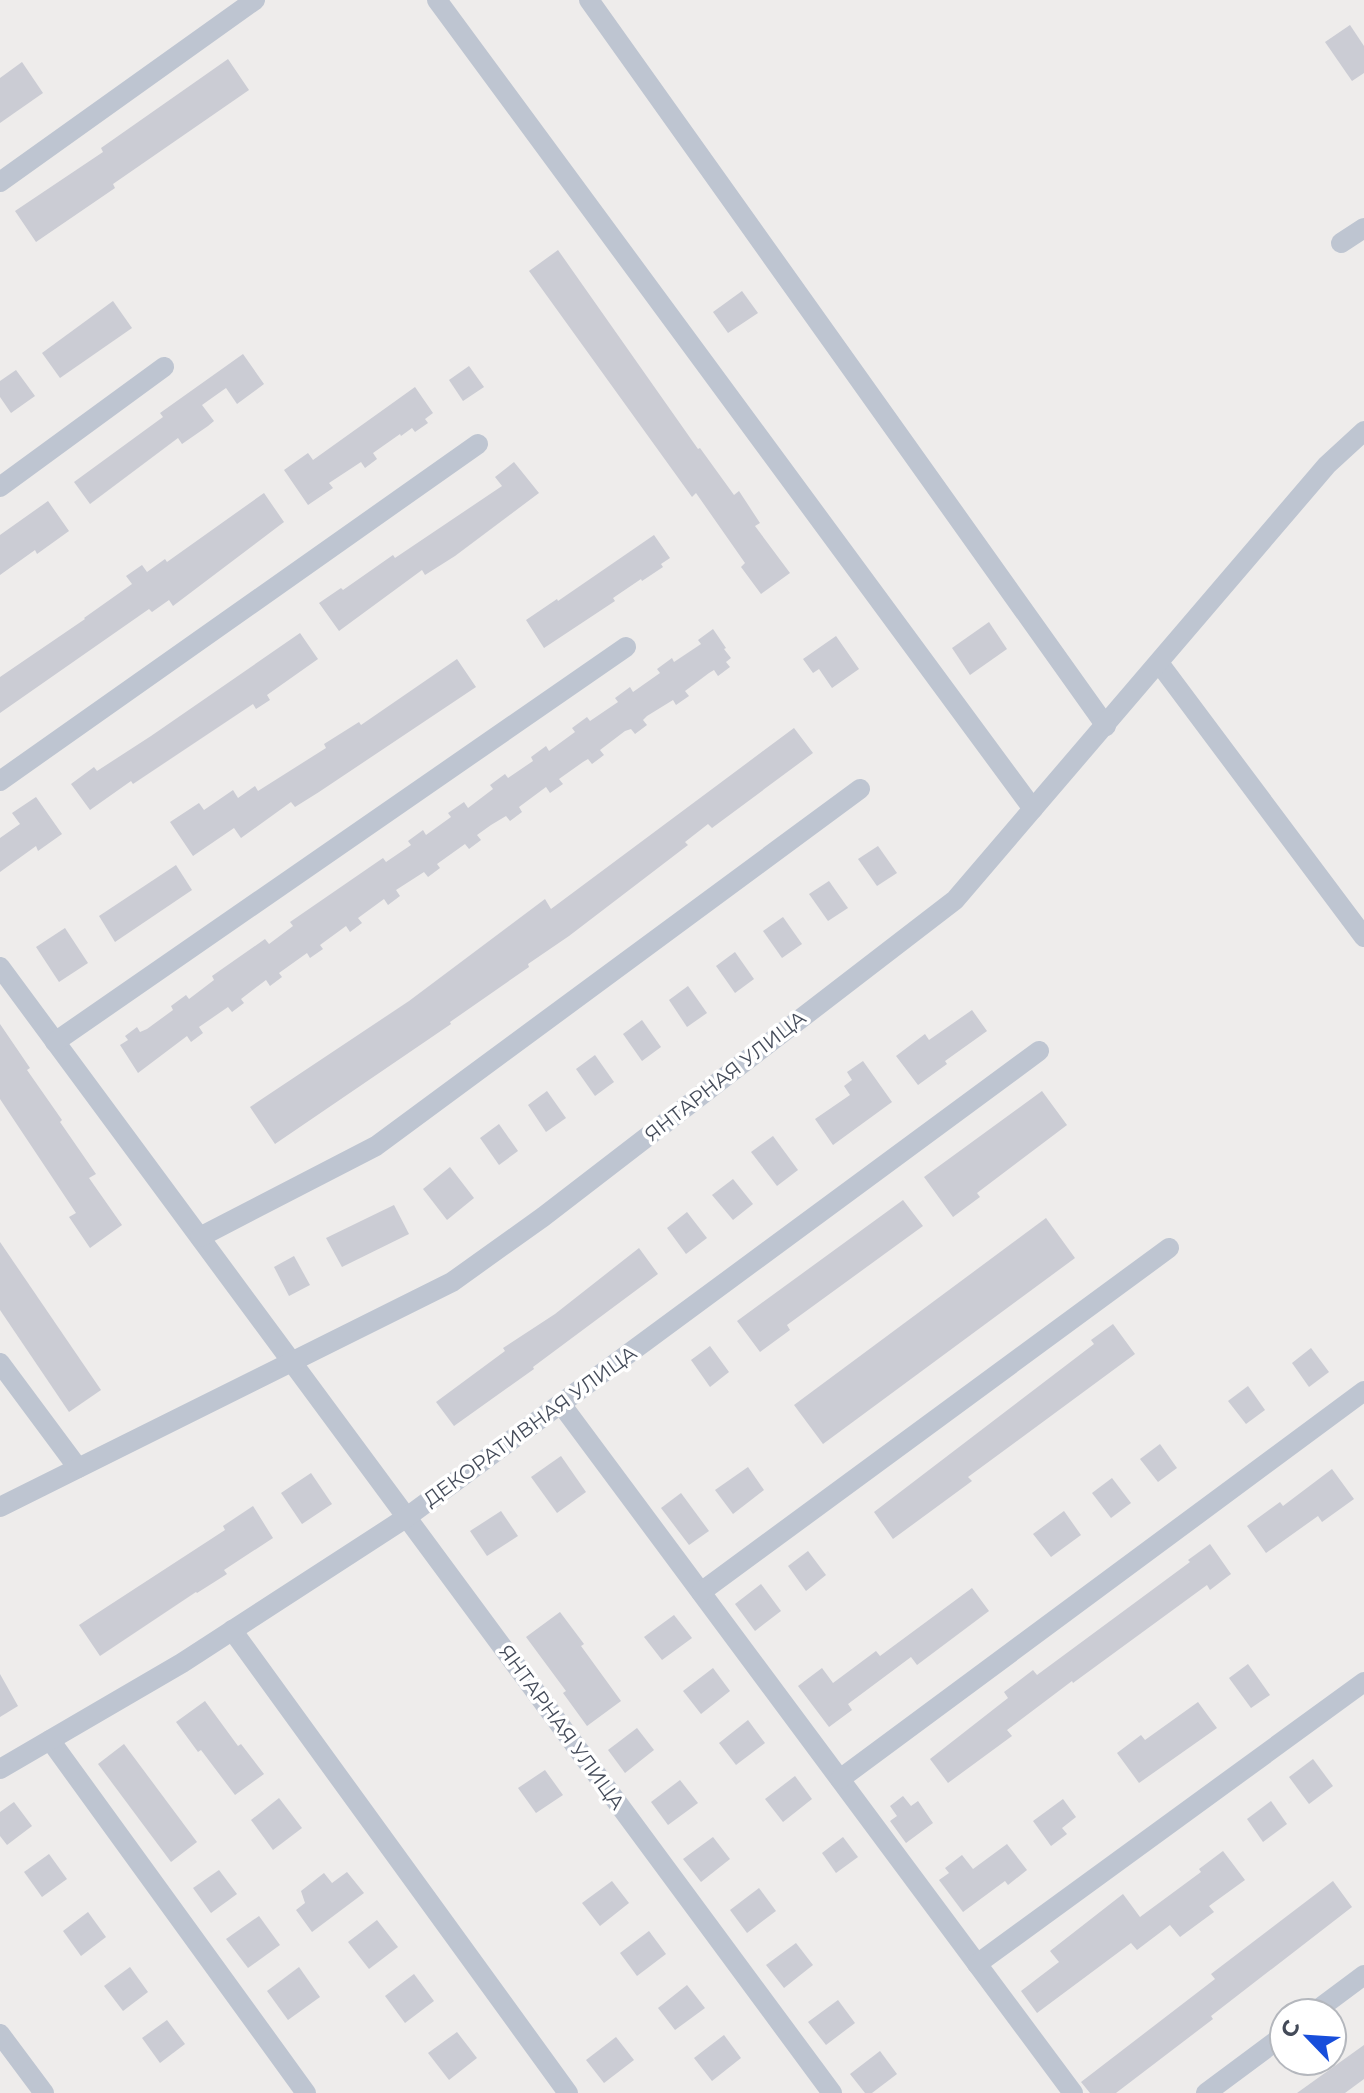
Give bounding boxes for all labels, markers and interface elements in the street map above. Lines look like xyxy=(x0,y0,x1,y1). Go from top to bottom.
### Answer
street label: ЯНТАРНАЯ УЛИЦА xyxy=(639,1005,811,1146)
street label: ДЕКОРАТИВНАЯ УЛИЦА xyxy=(419,1341,641,1511)
street label: ЯНТАРНАЯ УЛИЦА xyxy=(494,1640,630,1814)
north arrow xyxy=(1268,1997,1348,2077)
text: С xyxy=(1275,2016,1306,2042)

